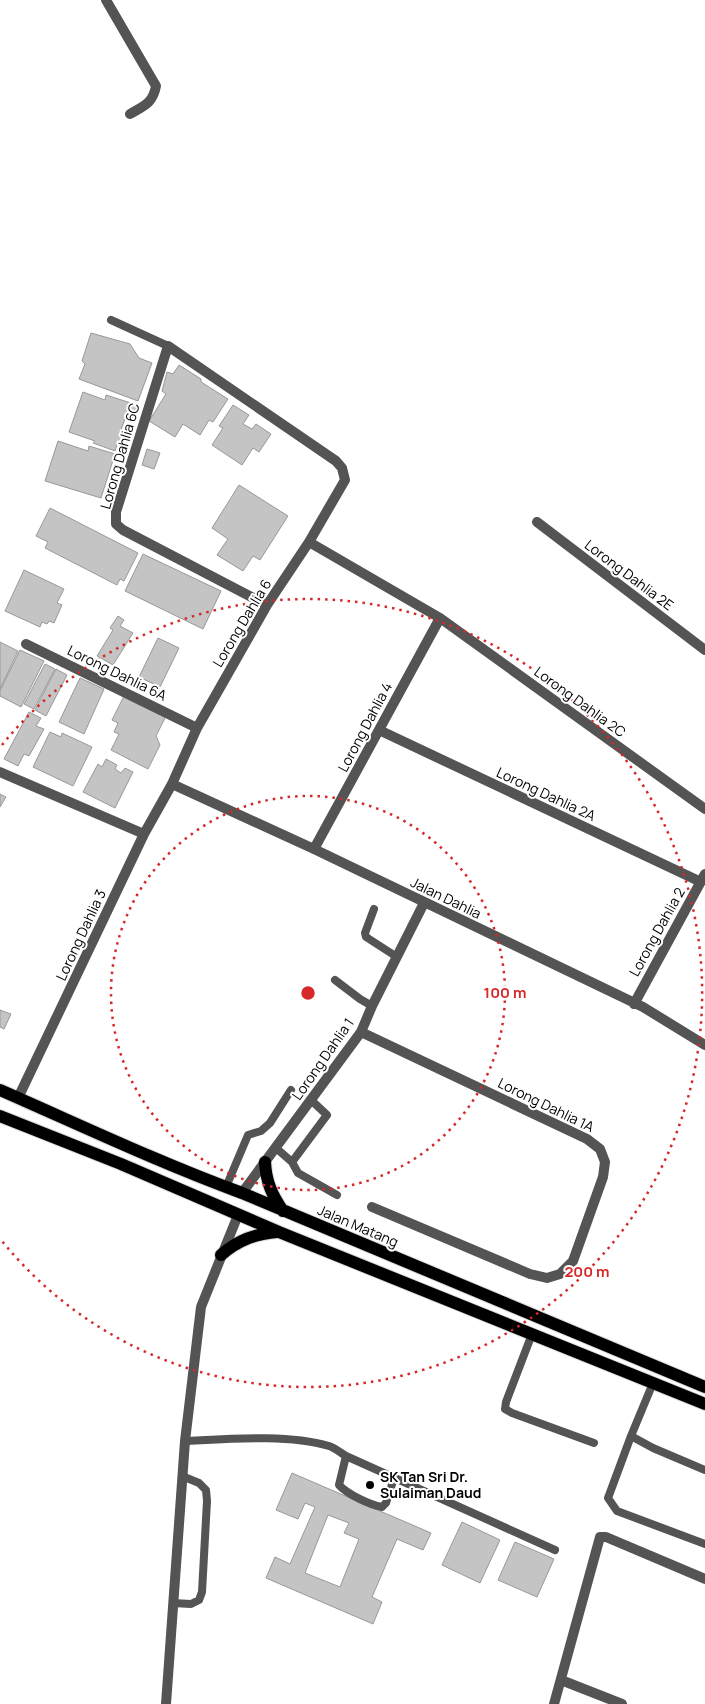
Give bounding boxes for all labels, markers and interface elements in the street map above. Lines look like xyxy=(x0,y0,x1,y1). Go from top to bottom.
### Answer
street label: Lorong Dahlia 6C xyxy=(95,401,144,511)
street label: Lorong Dahlia 2E xyxy=(581,535,678,614)
street label: Lorong Dahlia 6 xyxy=(208,575,275,670)
street label: Lorong Dahlia 6A xyxy=(64,640,170,705)
street label: Lorong Dahlia 2C xyxy=(531,662,630,741)
street label: Lorong Dahlia 4 xyxy=(333,679,396,775)
street label: Lorong Dahlia 2A xyxy=(494,762,599,825)
street label: Jalan Dahlia xyxy=(408,872,485,923)
street label: Lorong Dahlia 2 xyxy=(624,884,689,979)
street label: Lorong Dahlia 3 xyxy=(51,886,110,983)
text: 100 m xyxy=(484,982,526,1003)
centre of rings xyxy=(299,984,317,1002)
street label: Lorong Dahlia 1 xyxy=(287,1014,358,1104)
street label: Lorong Dahlia 1A xyxy=(495,1073,598,1136)
street label: Jalan Matang xyxy=(315,1200,401,1251)
text: 200 m xyxy=(564,1261,610,1282)
place label: SK Tan Sri Dr. Sulaiman Daud xyxy=(380,1467,481,1502)
marker: SK Tan Sri Dr. Sulaiman Daud xyxy=(364,1479,376,1491)

